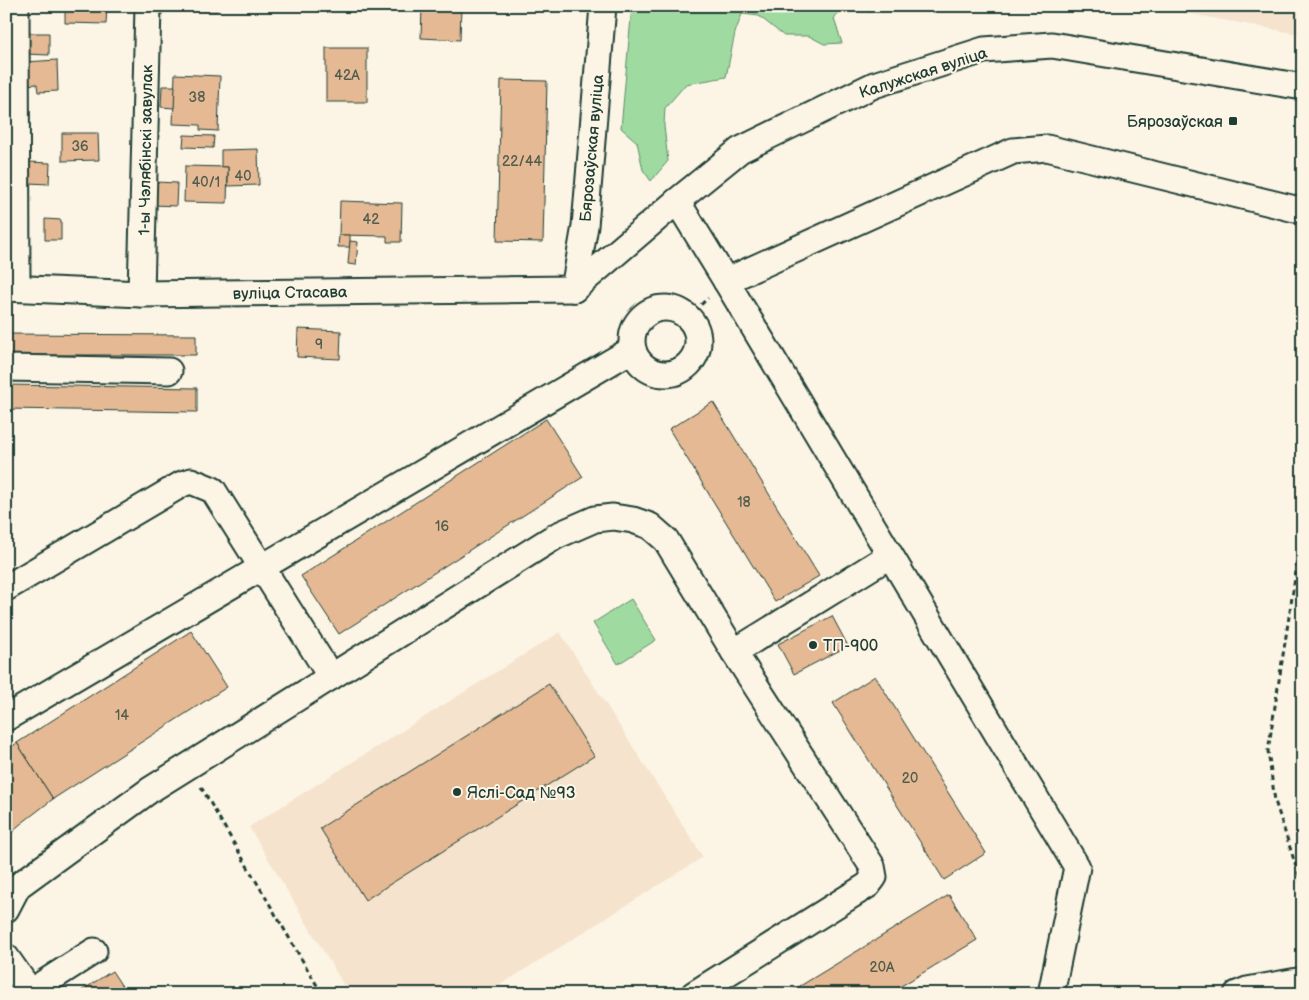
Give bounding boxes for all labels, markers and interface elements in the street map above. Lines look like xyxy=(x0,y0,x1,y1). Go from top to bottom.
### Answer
street label: Калужская вуліца xyxy=(857,44,990,103)
street label: 1-ы Чэлябінскі завулак xyxy=(136,64,157,236)
house number: 42А xyxy=(334,67,360,84)
street label: Бярозаўская вуліца xyxy=(577,73,608,223)
house number: 38 xyxy=(189,89,205,106)
place label: Бярозаўская xyxy=(1127,113,1223,132)
marker: Бярозаўская xyxy=(1227,115,1239,127)
house number: 36 xyxy=(71,138,89,155)
house number: 22/44 xyxy=(502,153,542,170)
house number: 40 xyxy=(235,168,251,185)
house number: 40/1 xyxy=(192,174,220,191)
house number: 42 xyxy=(363,211,380,228)
street label: вуліца Стасава xyxy=(233,283,348,304)
house number: 9 xyxy=(315,336,323,353)
house number: 18 xyxy=(737,494,751,511)
house number: 16 xyxy=(435,518,449,535)
place label: ТП-900 xyxy=(823,637,878,656)
marker: ТП-900 xyxy=(807,639,819,651)
house number: 14 xyxy=(115,707,129,724)
house number: 20 xyxy=(902,770,918,787)
place label: Яслі-Сад №93 xyxy=(467,784,576,803)
marker: Яслі-Сад №93 xyxy=(451,786,463,798)
house number: 20А xyxy=(870,959,895,976)

